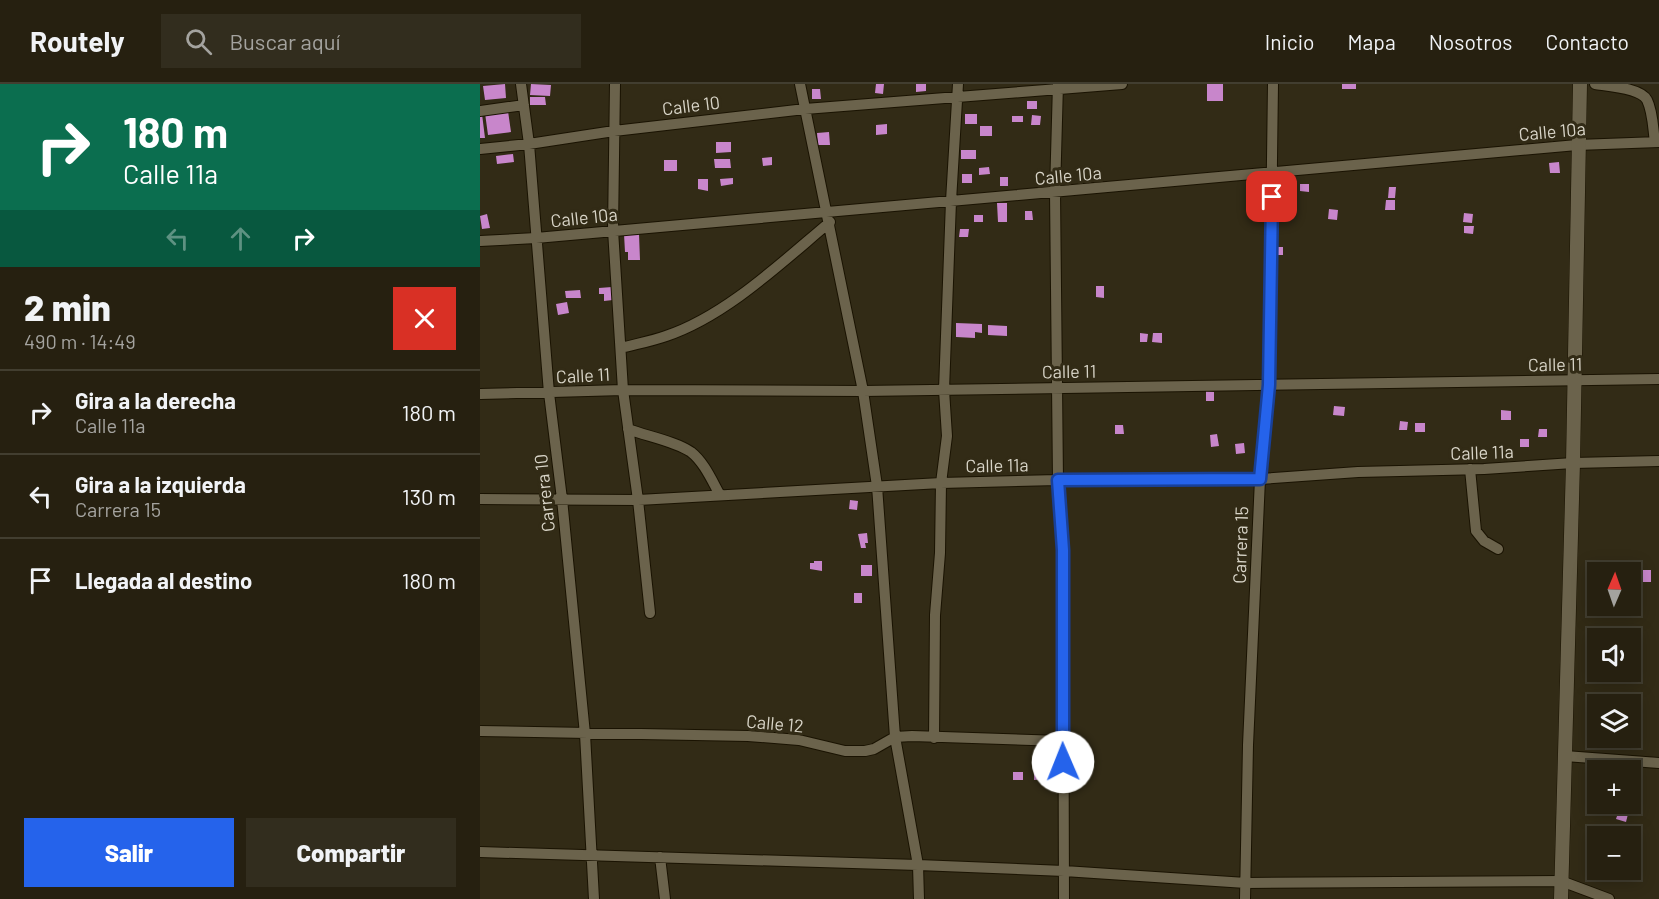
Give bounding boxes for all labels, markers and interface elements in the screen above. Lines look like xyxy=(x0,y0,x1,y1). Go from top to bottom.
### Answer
search box xyxy=(161,14,581,68)
text: Routely xyxy=(30,24,125,58)
icon: search xyxy=(182,25,215,58)
text: Buscar aquí xyxy=(230,28,340,54)
text: Inicio xyxy=(1265,29,1315,54)
text: Mapa xyxy=(1348,29,1396,54)
text: Nosotros xyxy=(1429,29,1512,54)
text: Contacto xyxy=(1545,29,1629,54)
street label: Calle 10 xyxy=(661,91,721,119)
text: 180 m xyxy=(123,106,228,156)
icon: right xyxy=(24,108,102,186)
street label: Calle 10a xyxy=(1518,117,1586,145)
text: Calle 11a xyxy=(123,157,218,189)
street label: Calle 10a xyxy=(1034,161,1102,189)
pin xyxy=(1246,171,1297,222)
icon: arrive xyxy=(1255,180,1288,213)
street label: Calle 10a xyxy=(549,203,619,231)
icon: left xyxy=(161,222,194,255)
icon: ahead xyxy=(224,222,257,255)
icon: right xyxy=(287,222,320,255)
text: 2 min xyxy=(24,285,111,328)
button: close xyxy=(393,287,456,350)
text: 490 m · 14:49 xyxy=(24,329,136,353)
street label: Calle 11 xyxy=(1528,353,1582,375)
street label: Calle 11 xyxy=(1042,360,1096,382)
street label: Calle 11 xyxy=(555,363,611,387)
text: Gira a la derecha xyxy=(75,387,236,413)
icon: right xyxy=(24,396,57,429)
text: 180 m xyxy=(402,399,456,425)
text: Calle 11a xyxy=(75,413,145,437)
street label: Calle 11a xyxy=(1450,440,1514,464)
street label: Carrera 10 xyxy=(529,453,559,533)
street label: Calle 11a xyxy=(965,453,1029,477)
text: Gira a la izquierda xyxy=(75,471,246,497)
icon: left xyxy=(24,480,57,513)
text: 130 m xyxy=(402,483,456,509)
text: Carrera 15 xyxy=(75,497,161,521)
street label: Carrera 15 xyxy=(1228,506,1252,584)
north arrow xyxy=(1587,562,1641,616)
map controls xyxy=(1587,562,1641,880)
icon: arrive xyxy=(24,564,57,597)
text: Llegada al destino xyxy=(75,567,252,593)
text: 180 m xyxy=(402,567,456,593)
button: sound xyxy=(1587,628,1641,682)
button: layers xyxy=(1587,694,1641,748)
street label: Calle 12 xyxy=(745,710,805,736)
position arrow xyxy=(1031,730,1095,794)
button: + xyxy=(1587,760,1641,814)
button: Salir xyxy=(24,818,234,887)
button: Compartir xyxy=(246,818,456,887)
button: − xyxy=(1587,826,1641,880)

